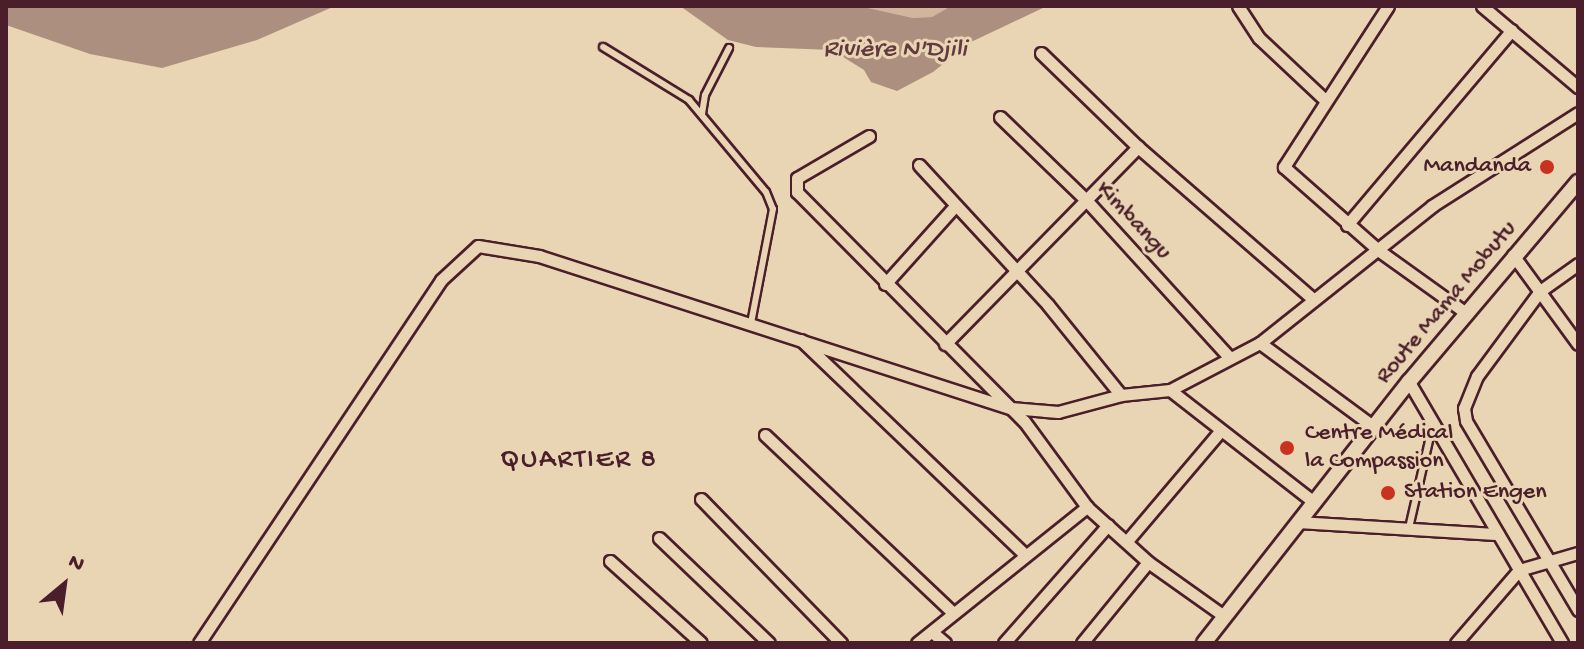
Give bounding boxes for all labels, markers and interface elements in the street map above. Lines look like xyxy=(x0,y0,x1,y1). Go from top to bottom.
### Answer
water label: Rivière N'Djili xyxy=(823,35,967,67)
place label: Mandanda xyxy=(1423,153,1531,181)
marker: Mandanda xyxy=(1538,158,1556,176)
street label: Kimbangu xyxy=(1089,175,1177,267)
street label: Route Mama Mobutu xyxy=(1370,215,1524,391)
place label: Centre Médical la Compassion xyxy=(1305,420,1453,476)
marker: Centre Médical la Compassion xyxy=(1276,437,1298,459)
district label: QUARTIER 8 xyxy=(500,444,658,478)
place label: Station Engen xyxy=(1404,479,1547,507)
marker: Station Engen xyxy=(1379,484,1397,502)
north arrow xyxy=(24,545,104,625)
text: N xyxy=(63,549,88,579)

